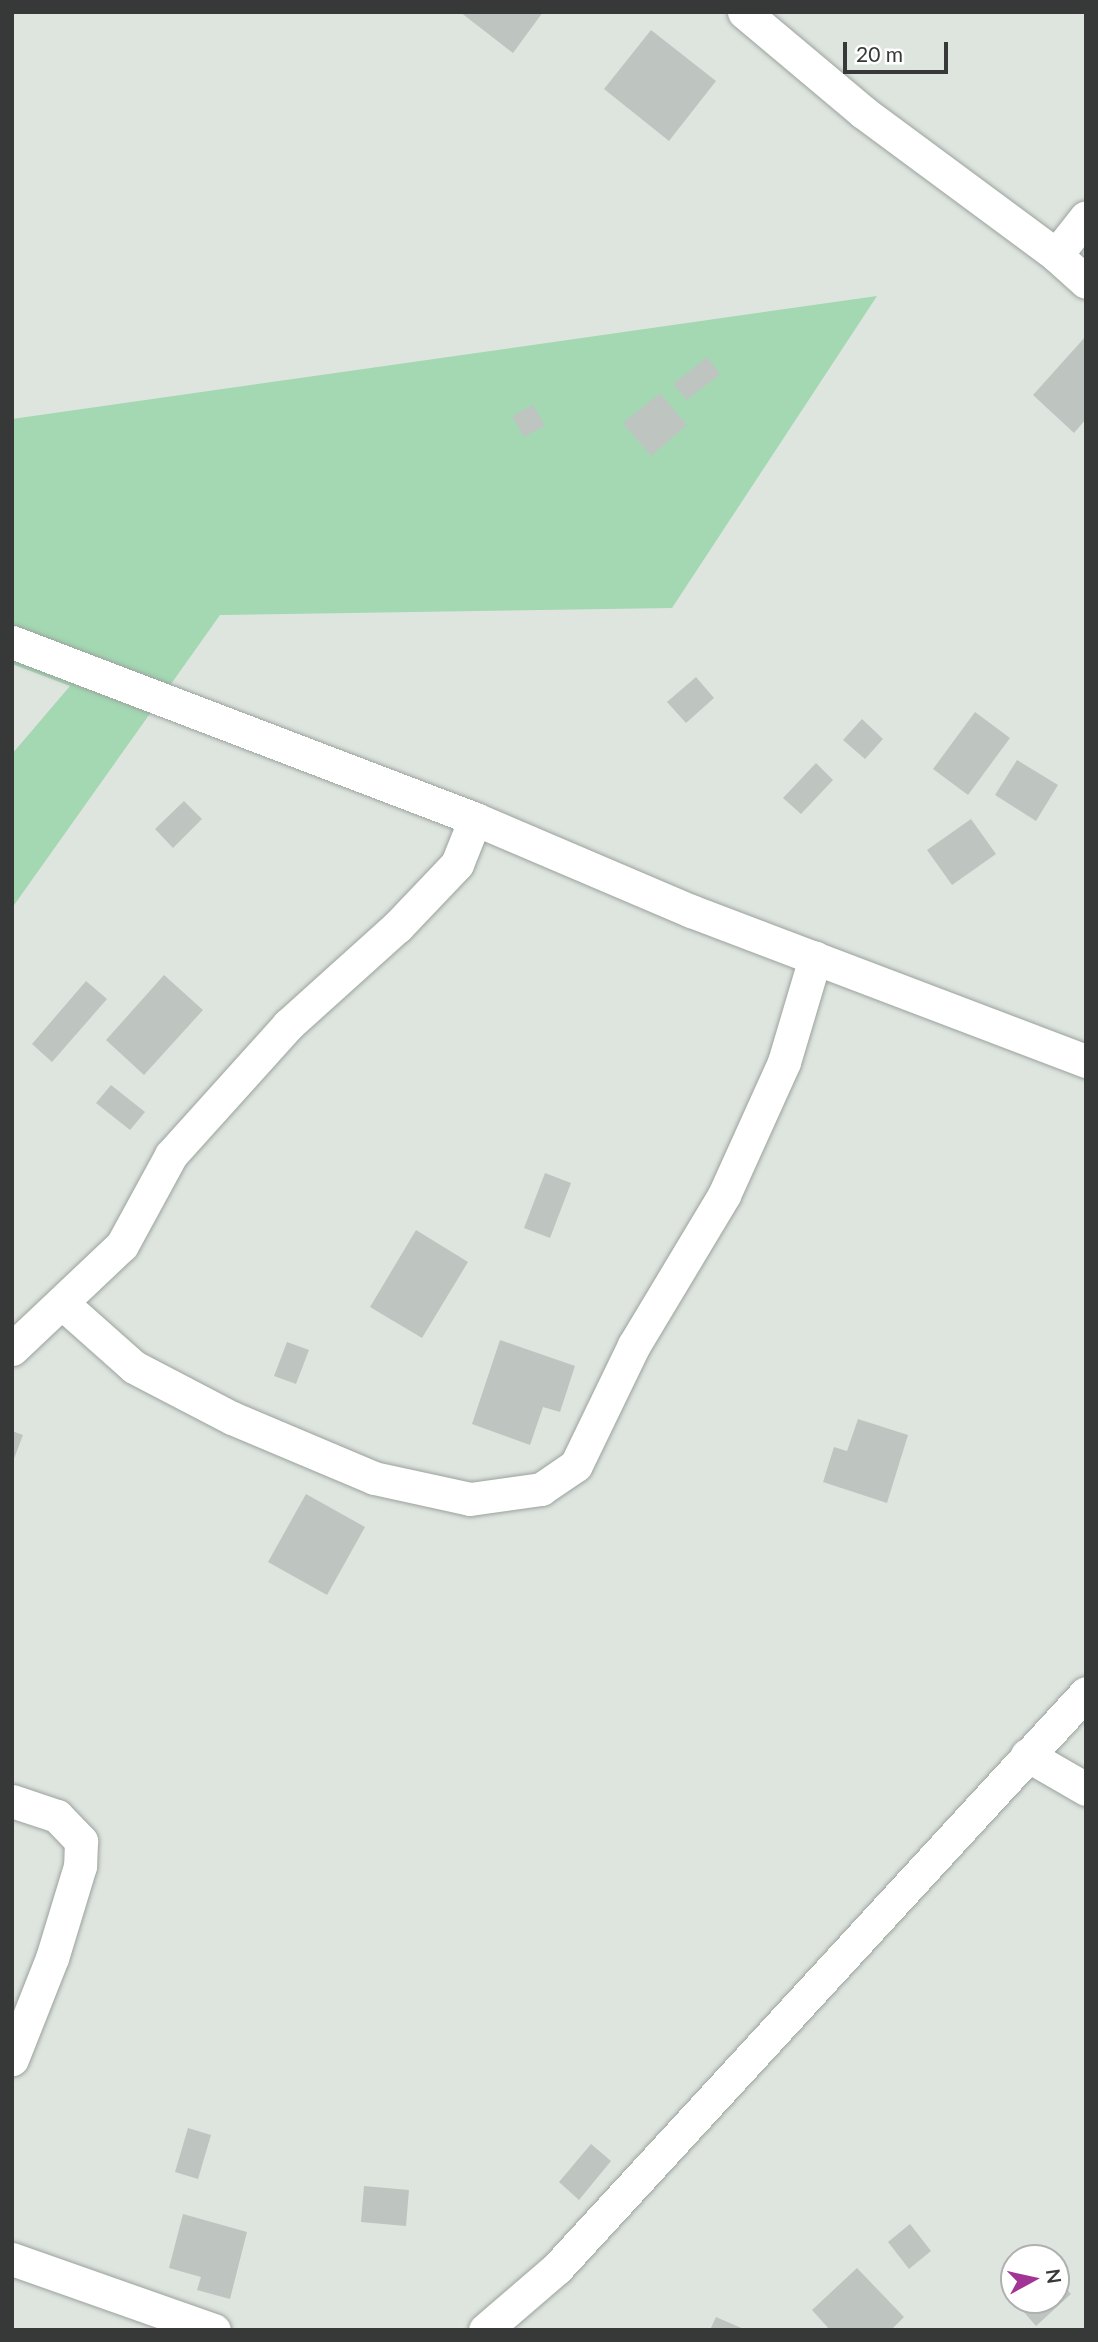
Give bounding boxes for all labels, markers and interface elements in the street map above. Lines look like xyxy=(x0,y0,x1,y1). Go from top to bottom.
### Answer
scale bar xyxy=(846,28,951,72)
text: 20 m xyxy=(856,41,903,66)
north arrow xyxy=(1000,2244,1070,2314)
text: N xyxy=(1042,2267,1067,2285)

